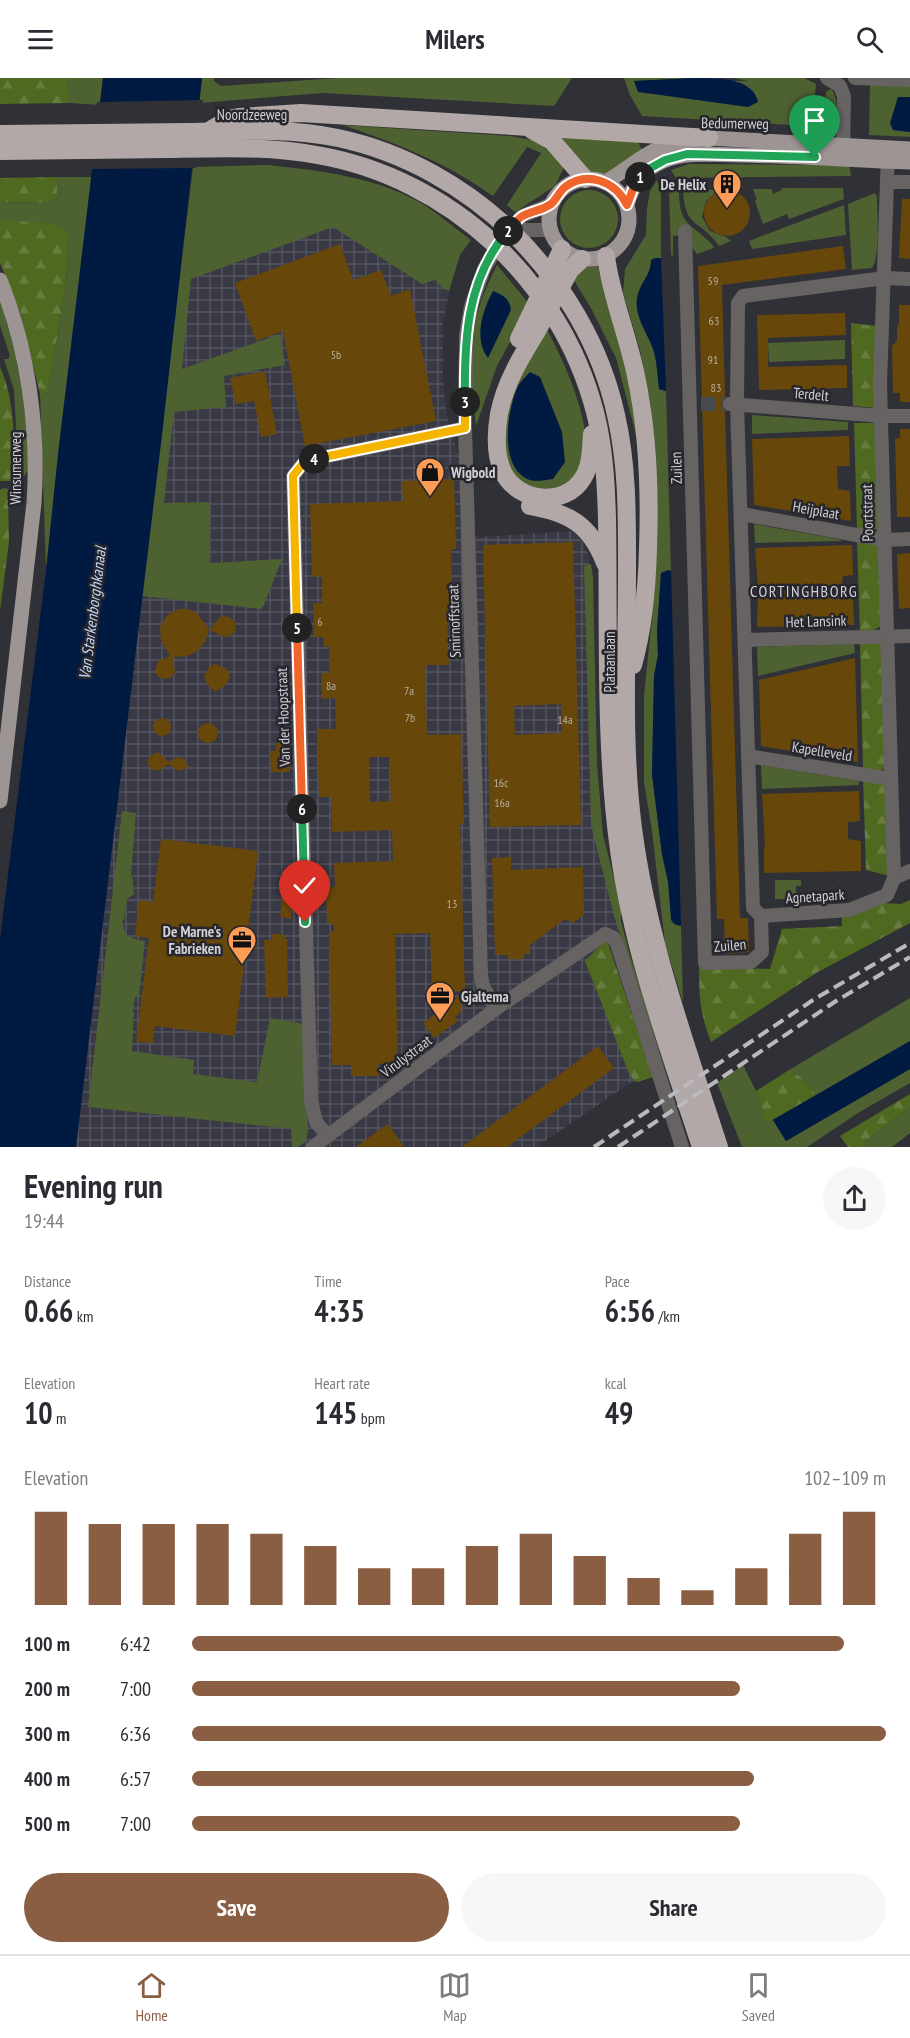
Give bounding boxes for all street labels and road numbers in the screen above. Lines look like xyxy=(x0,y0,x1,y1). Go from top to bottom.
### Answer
street label: Noordzeeweg xyxy=(217,105,287,124)
street label: Bedumerweg xyxy=(701,113,769,133)
street label: Terdelt xyxy=(792,383,830,405)
street label: Winsumerweg xyxy=(6,432,25,504)
street label: Zuilen xyxy=(666,452,686,484)
street label: Poortstraat xyxy=(857,484,877,542)
street label: Heijplaat xyxy=(791,497,841,523)
street label: Smirnoffstraat xyxy=(443,584,465,658)
street label: Het Lansink xyxy=(785,610,847,632)
street label: Plataanlaan xyxy=(600,631,619,693)
street label: Van der Hoopstraat xyxy=(272,667,294,768)
street label: Kapelleveld xyxy=(791,737,853,765)
street label: Agnetapark xyxy=(785,884,845,908)
street label: Zuilen xyxy=(713,934,747,956)
street label: Virulystraat xyxy=(376,1031,435,1082)

